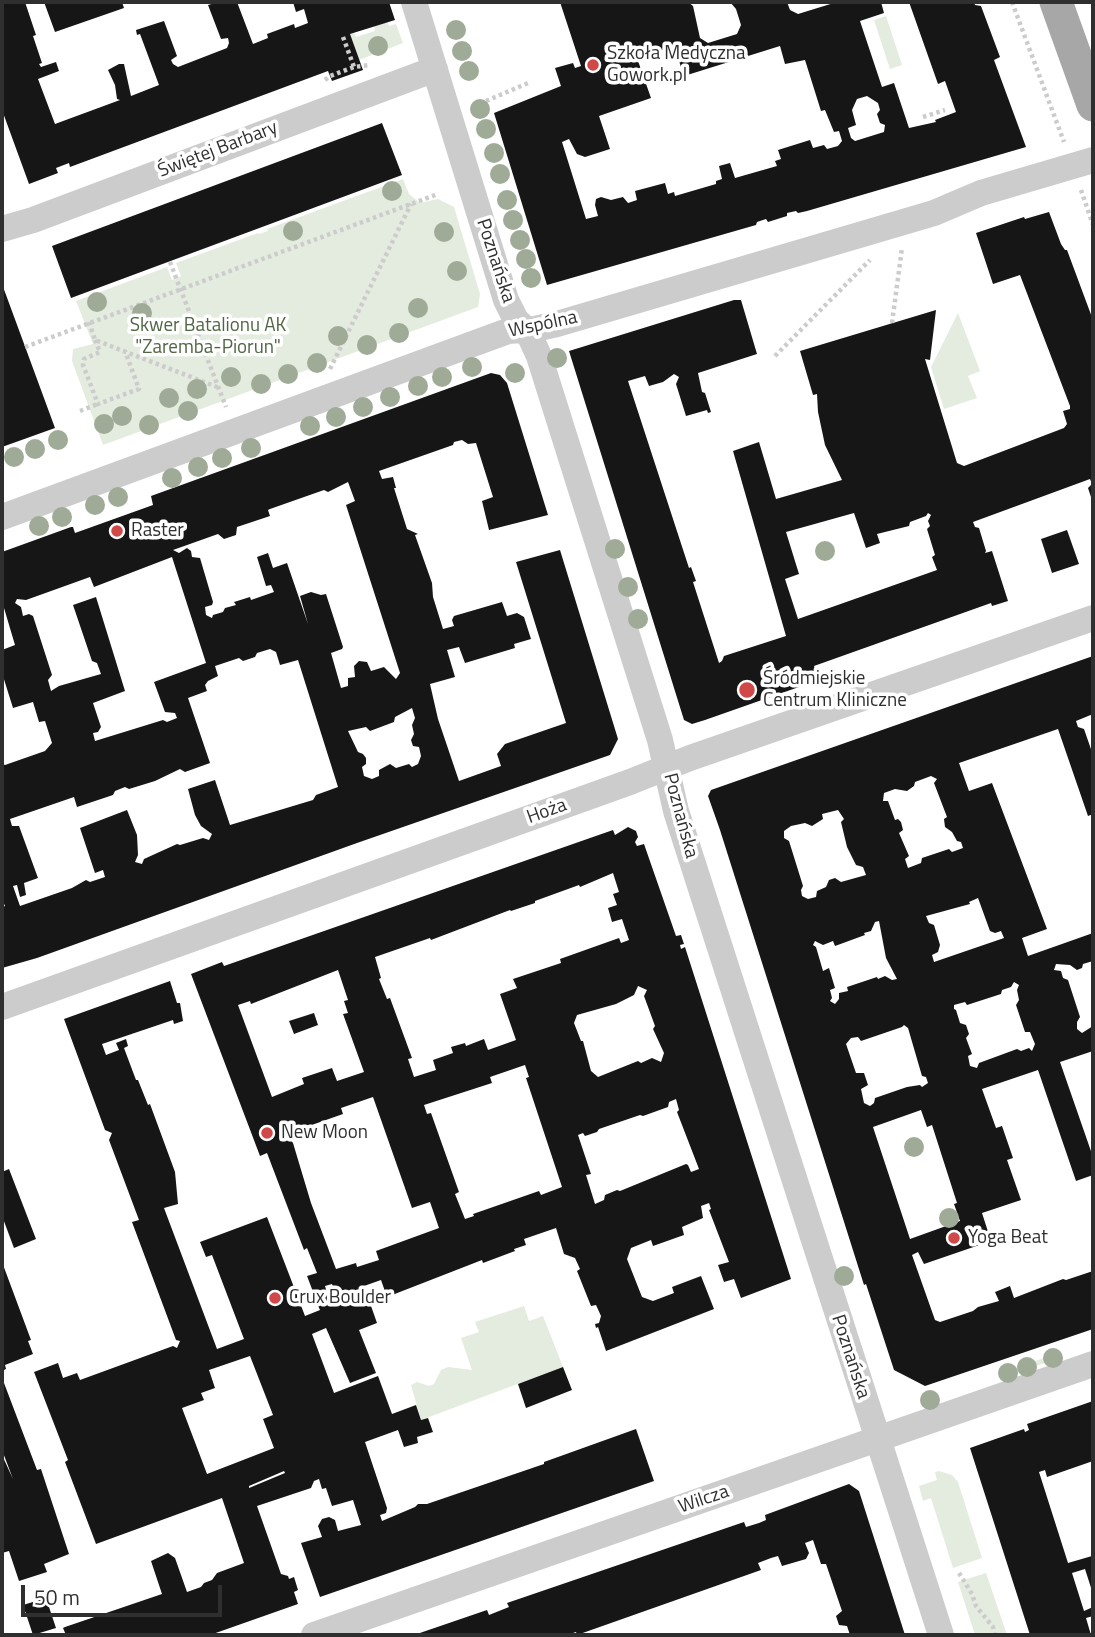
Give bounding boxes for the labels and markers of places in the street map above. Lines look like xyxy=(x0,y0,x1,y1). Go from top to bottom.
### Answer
place label: Szkoła Medyczna Gowork.pl xyxy=(607,43,746,87)
marker: Szkoła Medyczna Gowork.pl xyxy=(585,57,601,73)
place label: Raster xyxy=(131,520,184,542)
marker: Raster xyxy=(109,523,125,539)
place label: Śródmiejskie Centrum Kliniczne xyxy=(763,668,907,712)
marker: Śródmiejskie Centrum Kliniczne xyxy=(737,680,757,700)
place label: New Moon xyxy=(281,1122,368,1144)
marker: New Moon xyxy=(259,1125,275,1141)
place label: Yoga Beat xyxy=(968,1227,1048,1249)
marker: Yoga Beat xyxy=(946,1230,962,1246)
place label: Crux Boulder xyxy=(289,1287,391,1309)
marker: Crux Boulder xyxy=(267,1290,283,1306)

